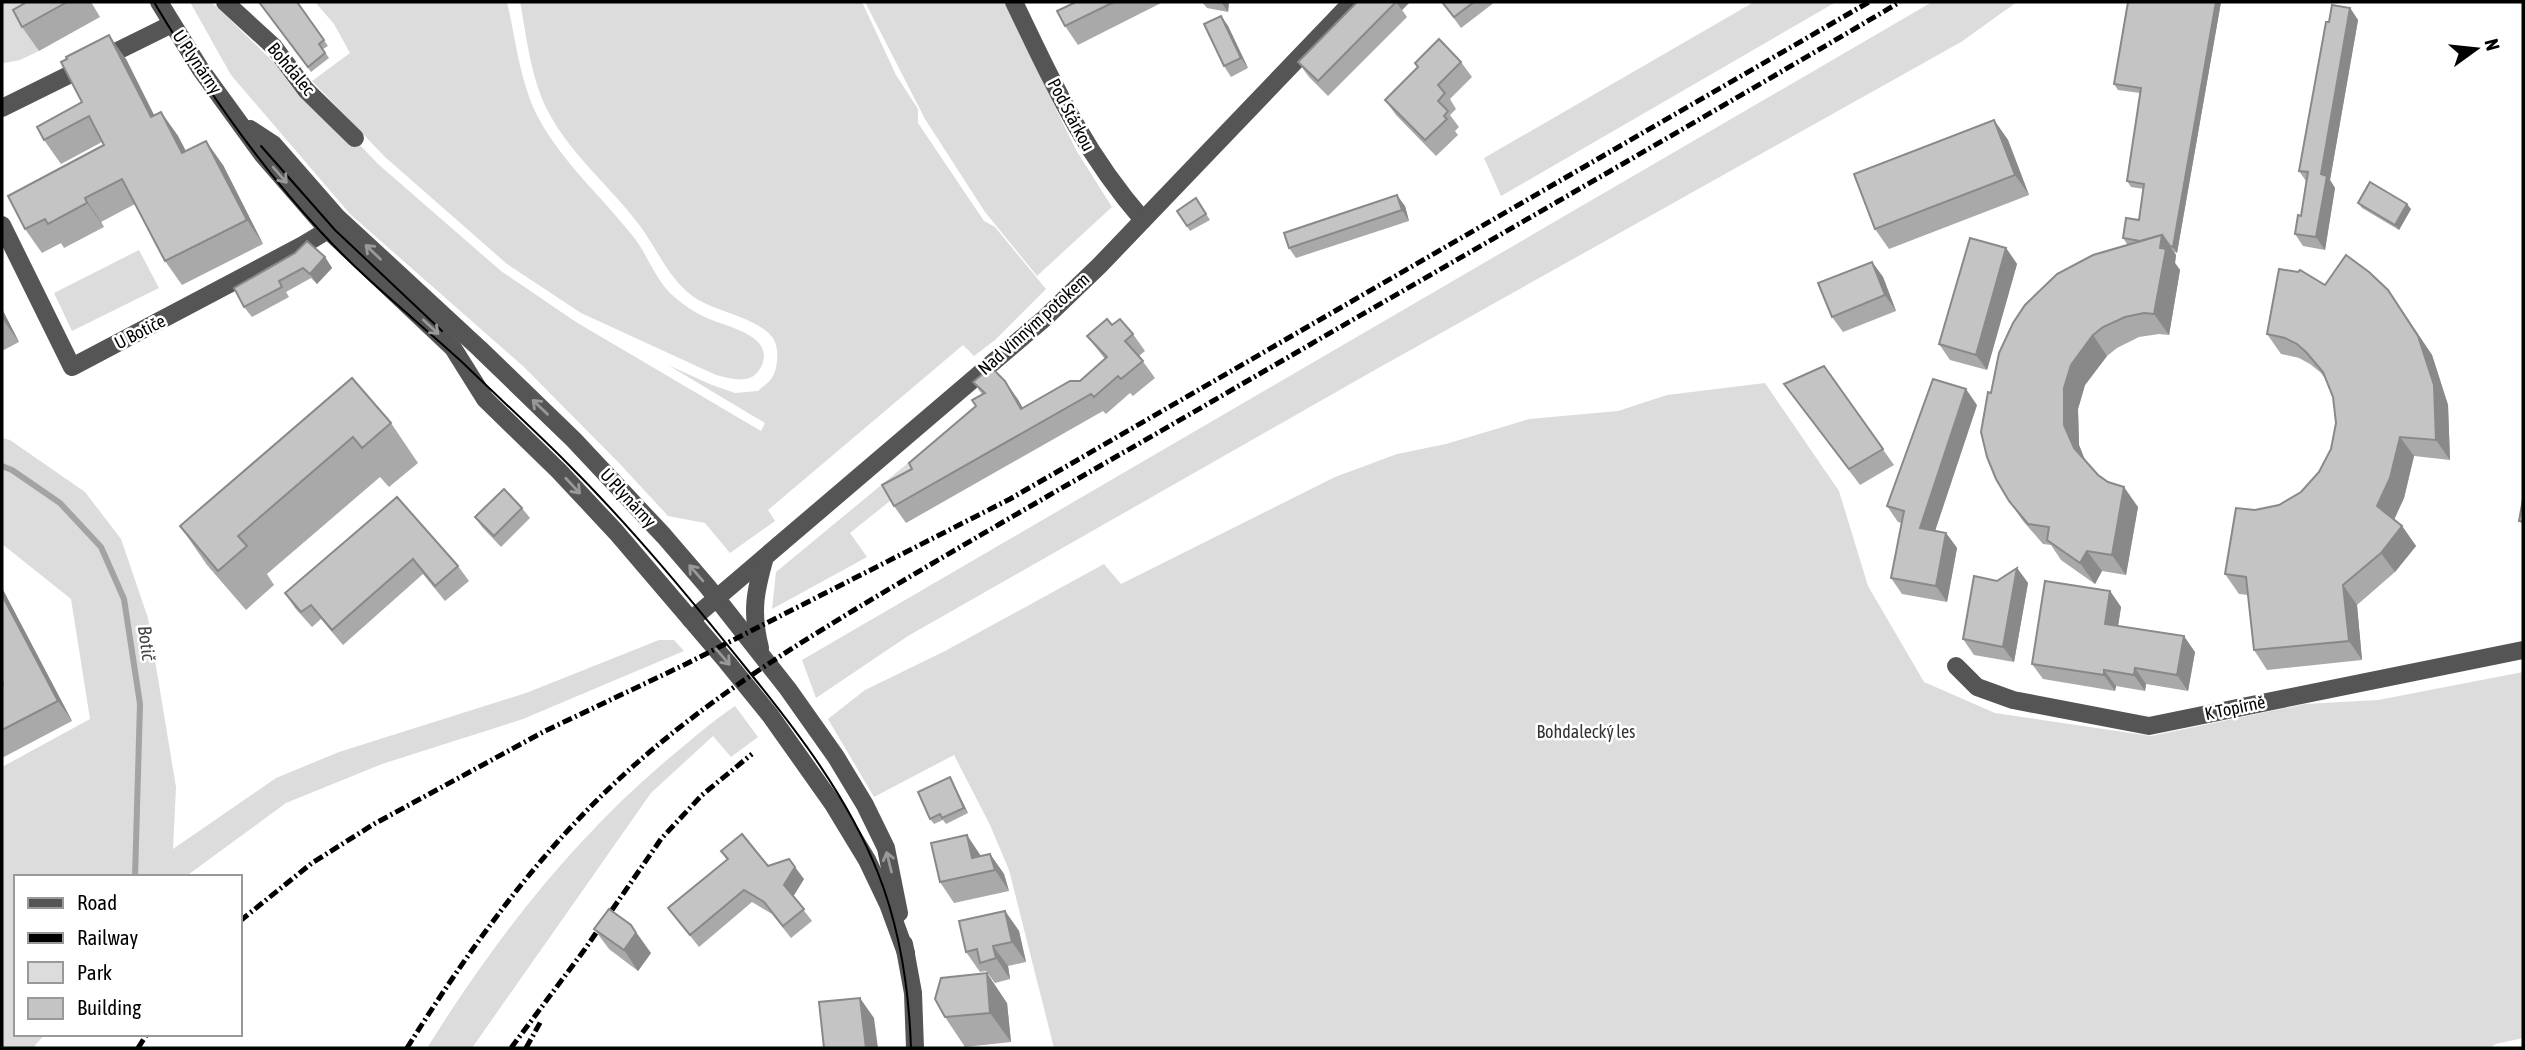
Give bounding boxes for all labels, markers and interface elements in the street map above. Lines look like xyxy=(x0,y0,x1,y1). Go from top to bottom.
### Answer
north arrow xyxy=(2441,14,2511,84)
street label: U Plynárny xyxy=(168,26,226,98)
text: N xyxy=(2480,36,2504,53)
street label: Bohdalec xyxy=(263,38,320,99)
street label: Pod Stárkou xyxy=(1044,75,1099,155)
one-way arrow xyxy=(272,165,288,183)
one-way arrow xyxy=(365,244,382,261)
street label: Nad Vinným potokem xyxy=(974,268,1094,379)
street label: U Botiče xyxy=(111,310,169,353)
one-way arrow xyxy=(422,319,439,336)
one-way arrow xyxy=(532,399,549,416)
street label: U Plynárny xyxy=(596,464,661,531)
one-way arrow xyxy=(565,477,581,495)
one-way arrow xyxy=(688,564,704,582)
water label: Botič xyxy=(134,624,160,663)
one-way arrow xyxy=(715,648,731,666)
street label: K Topírně xyxy=(2203,691,2267,724)
park label: Bohdalecký les xyxy=(1537,721,1635,742)
one-way arrow xyxy=(882,851,895,874)
legend xyxy=(14,875,242,1036)
text: Road xyxy=(77,890,117,914)
text: Railway xyxy=(77,925,139,949)
text: Park xyxy=(77,960,112,984)
text: Building xyxy=(77,995,141,1019)

